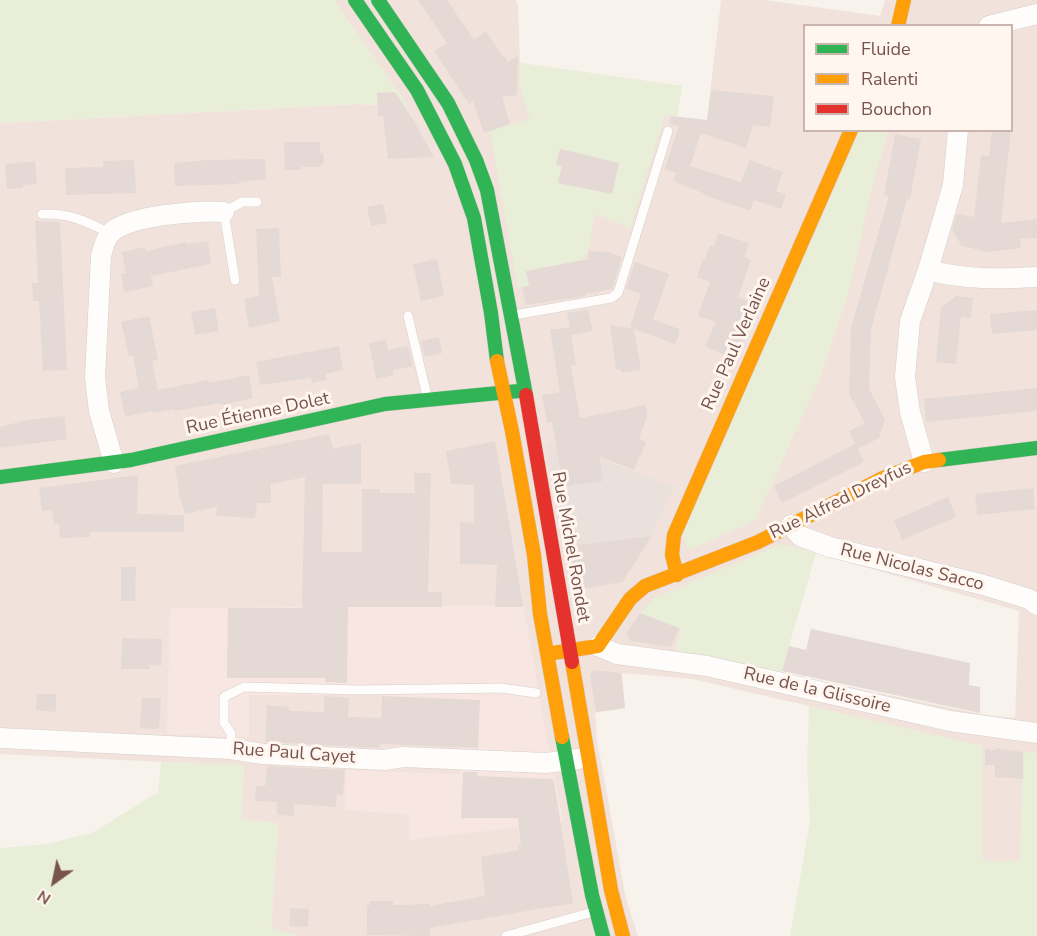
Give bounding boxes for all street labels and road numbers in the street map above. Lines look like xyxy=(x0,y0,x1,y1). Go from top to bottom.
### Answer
street label: Rue Paul Verlaine xyxy=(698,274,776,414)
street label: Rue Étienne Dolet xyxy=(184,388,332,440)
street label: Rue Alfred Dreyfus xyxy=(767,457,915,545)
street label: Rue Michel Rondet xyxy=(546,470,594,624)
street label: Rue Nicolas Sacco xyxy=(838,540,986,596)
street label: Rue de la Glissoire xyxy=(741,664,893,718)
street label: Rue Paul Cayet xyxy=(232,739,356,769)

